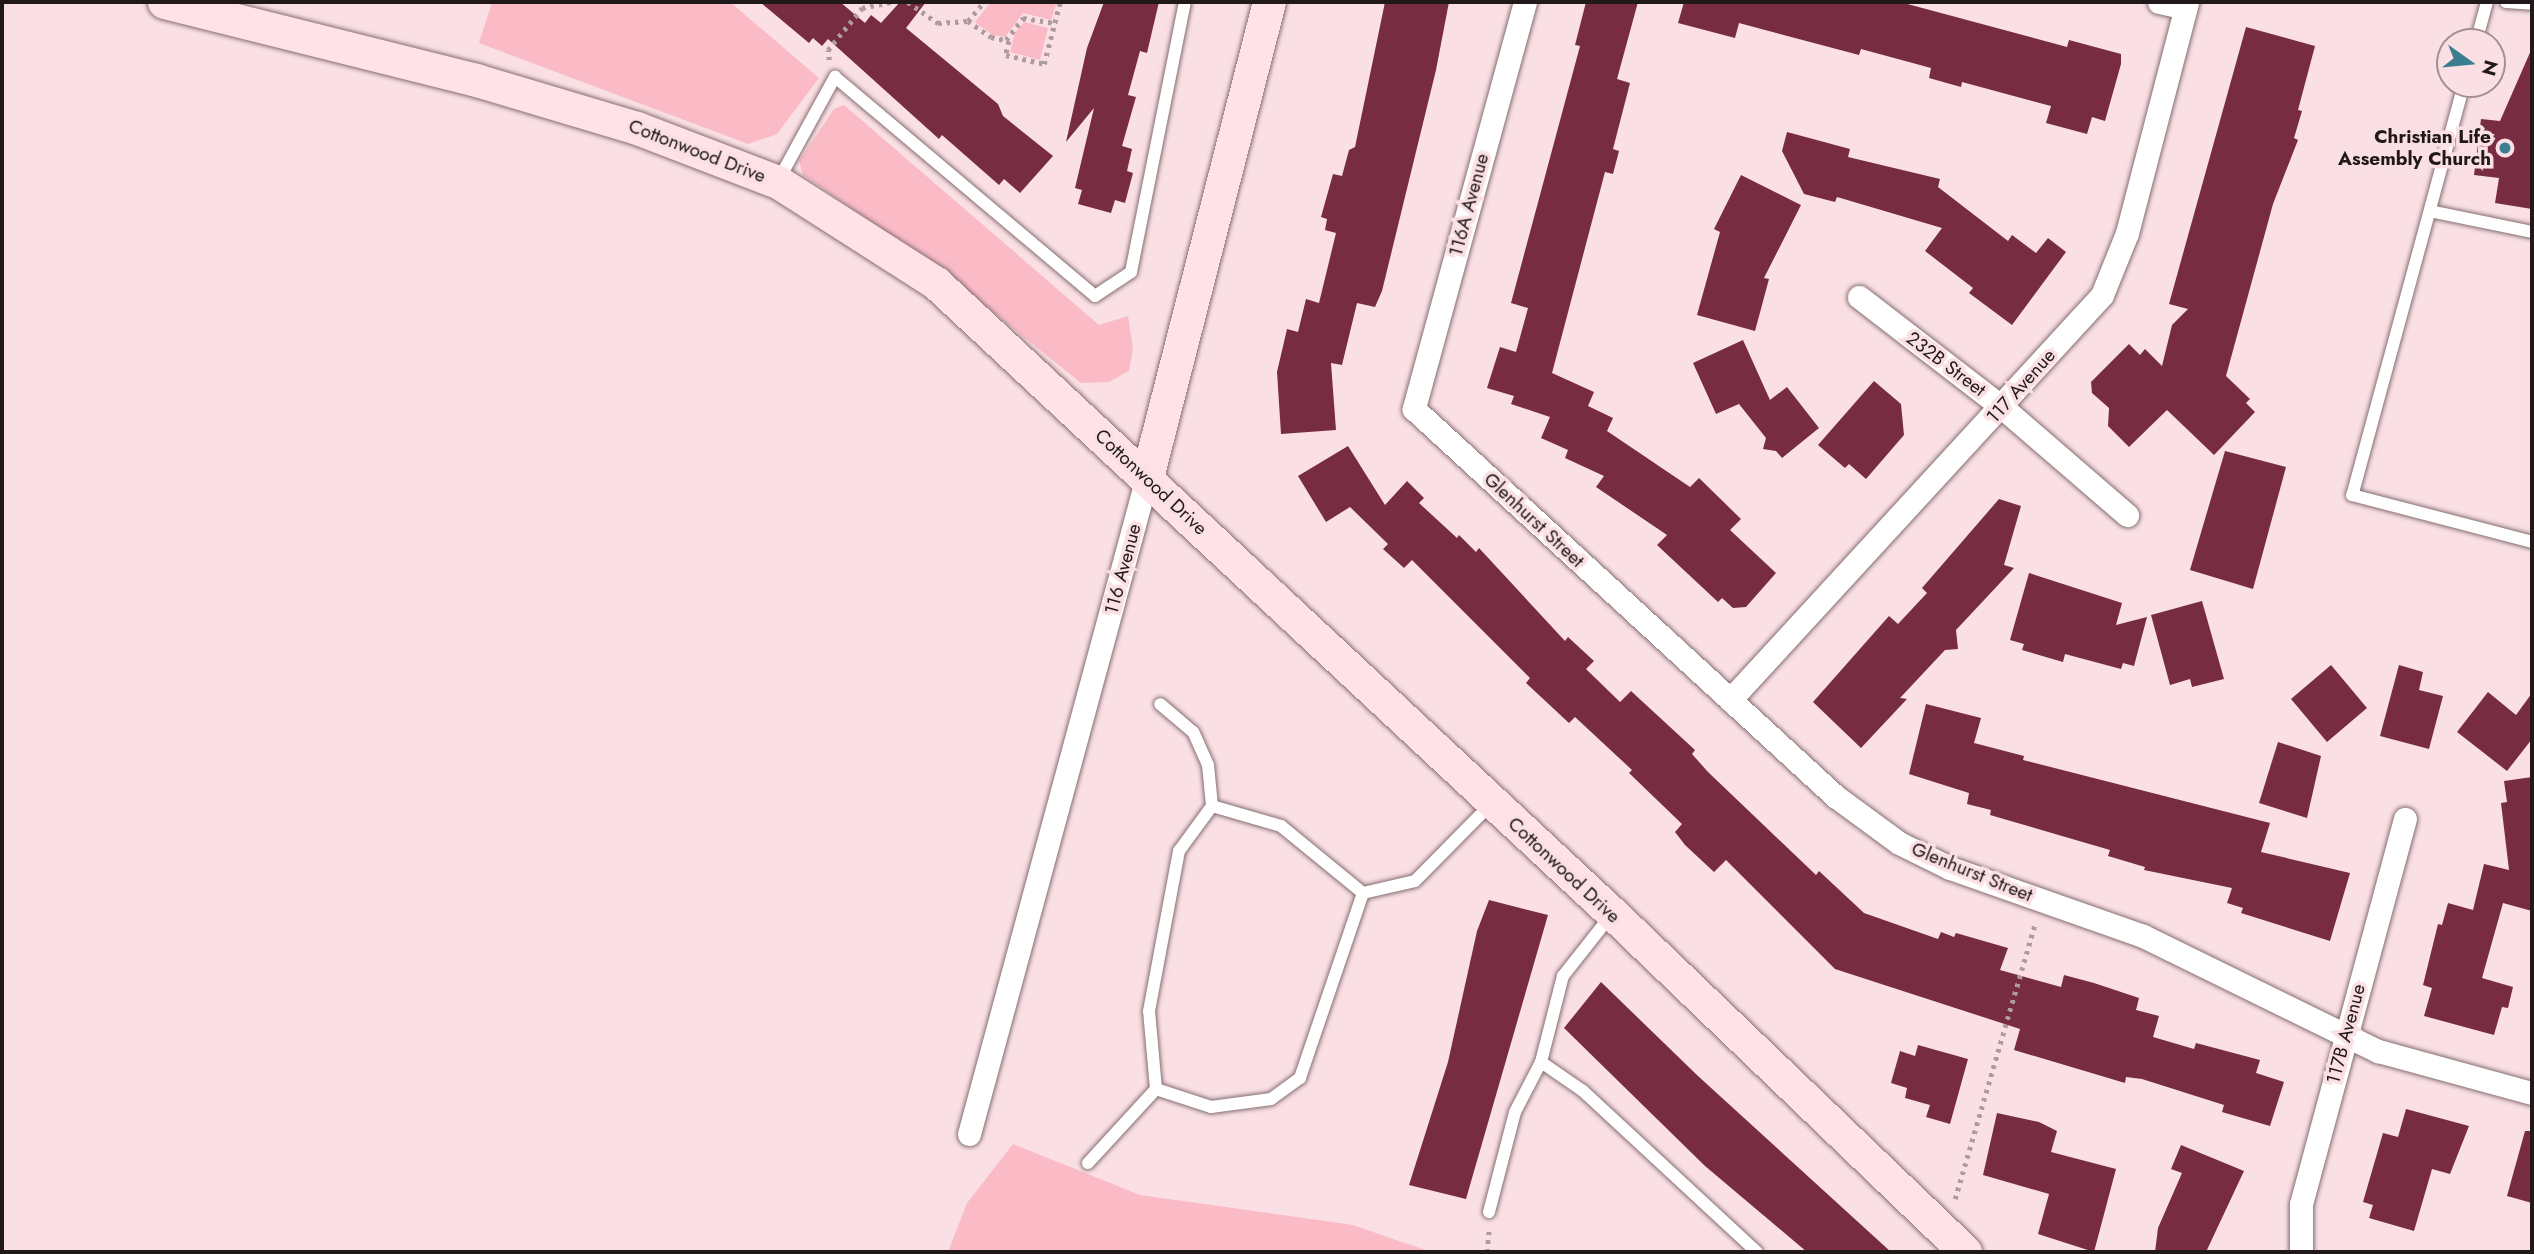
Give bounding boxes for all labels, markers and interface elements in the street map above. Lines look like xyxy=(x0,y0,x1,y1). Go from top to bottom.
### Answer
north arrow xyxy=(2436,28,2506,98)
text: N xyxy=(2475,57,2505,79)
street label: Cottonwood Drive xyxy=(625,114,769,188)
place label: Christian Life Assembly Church xyxy=(2338,126,2491,170)
marker: Christian Life Assembly Church xyxy=(2497,140,2513,156)
street label: 116A Avenue xyxy=(1444,151,1494,259)
street label: 232B Street xyxy=(1902,327,1990,401)
street label: 117 Avenue xyxy=(1982,344,2060,428)
street label: Cottonwood Drive xyxy=(1090,424,1212,540)
street label: Glenhurst Street xyxy=(1479,468,1589,572)
street label: 116 Avenue xyxy=(1100,521,1146,617)
street label: Cottonwood Drive xyxy=(1503,812,1625,928)
street label: Glenhurst Street xyxy=(1908,837,2036,907)
street label: 117B Avenue xyxy=(2322,982,2370,1086)

